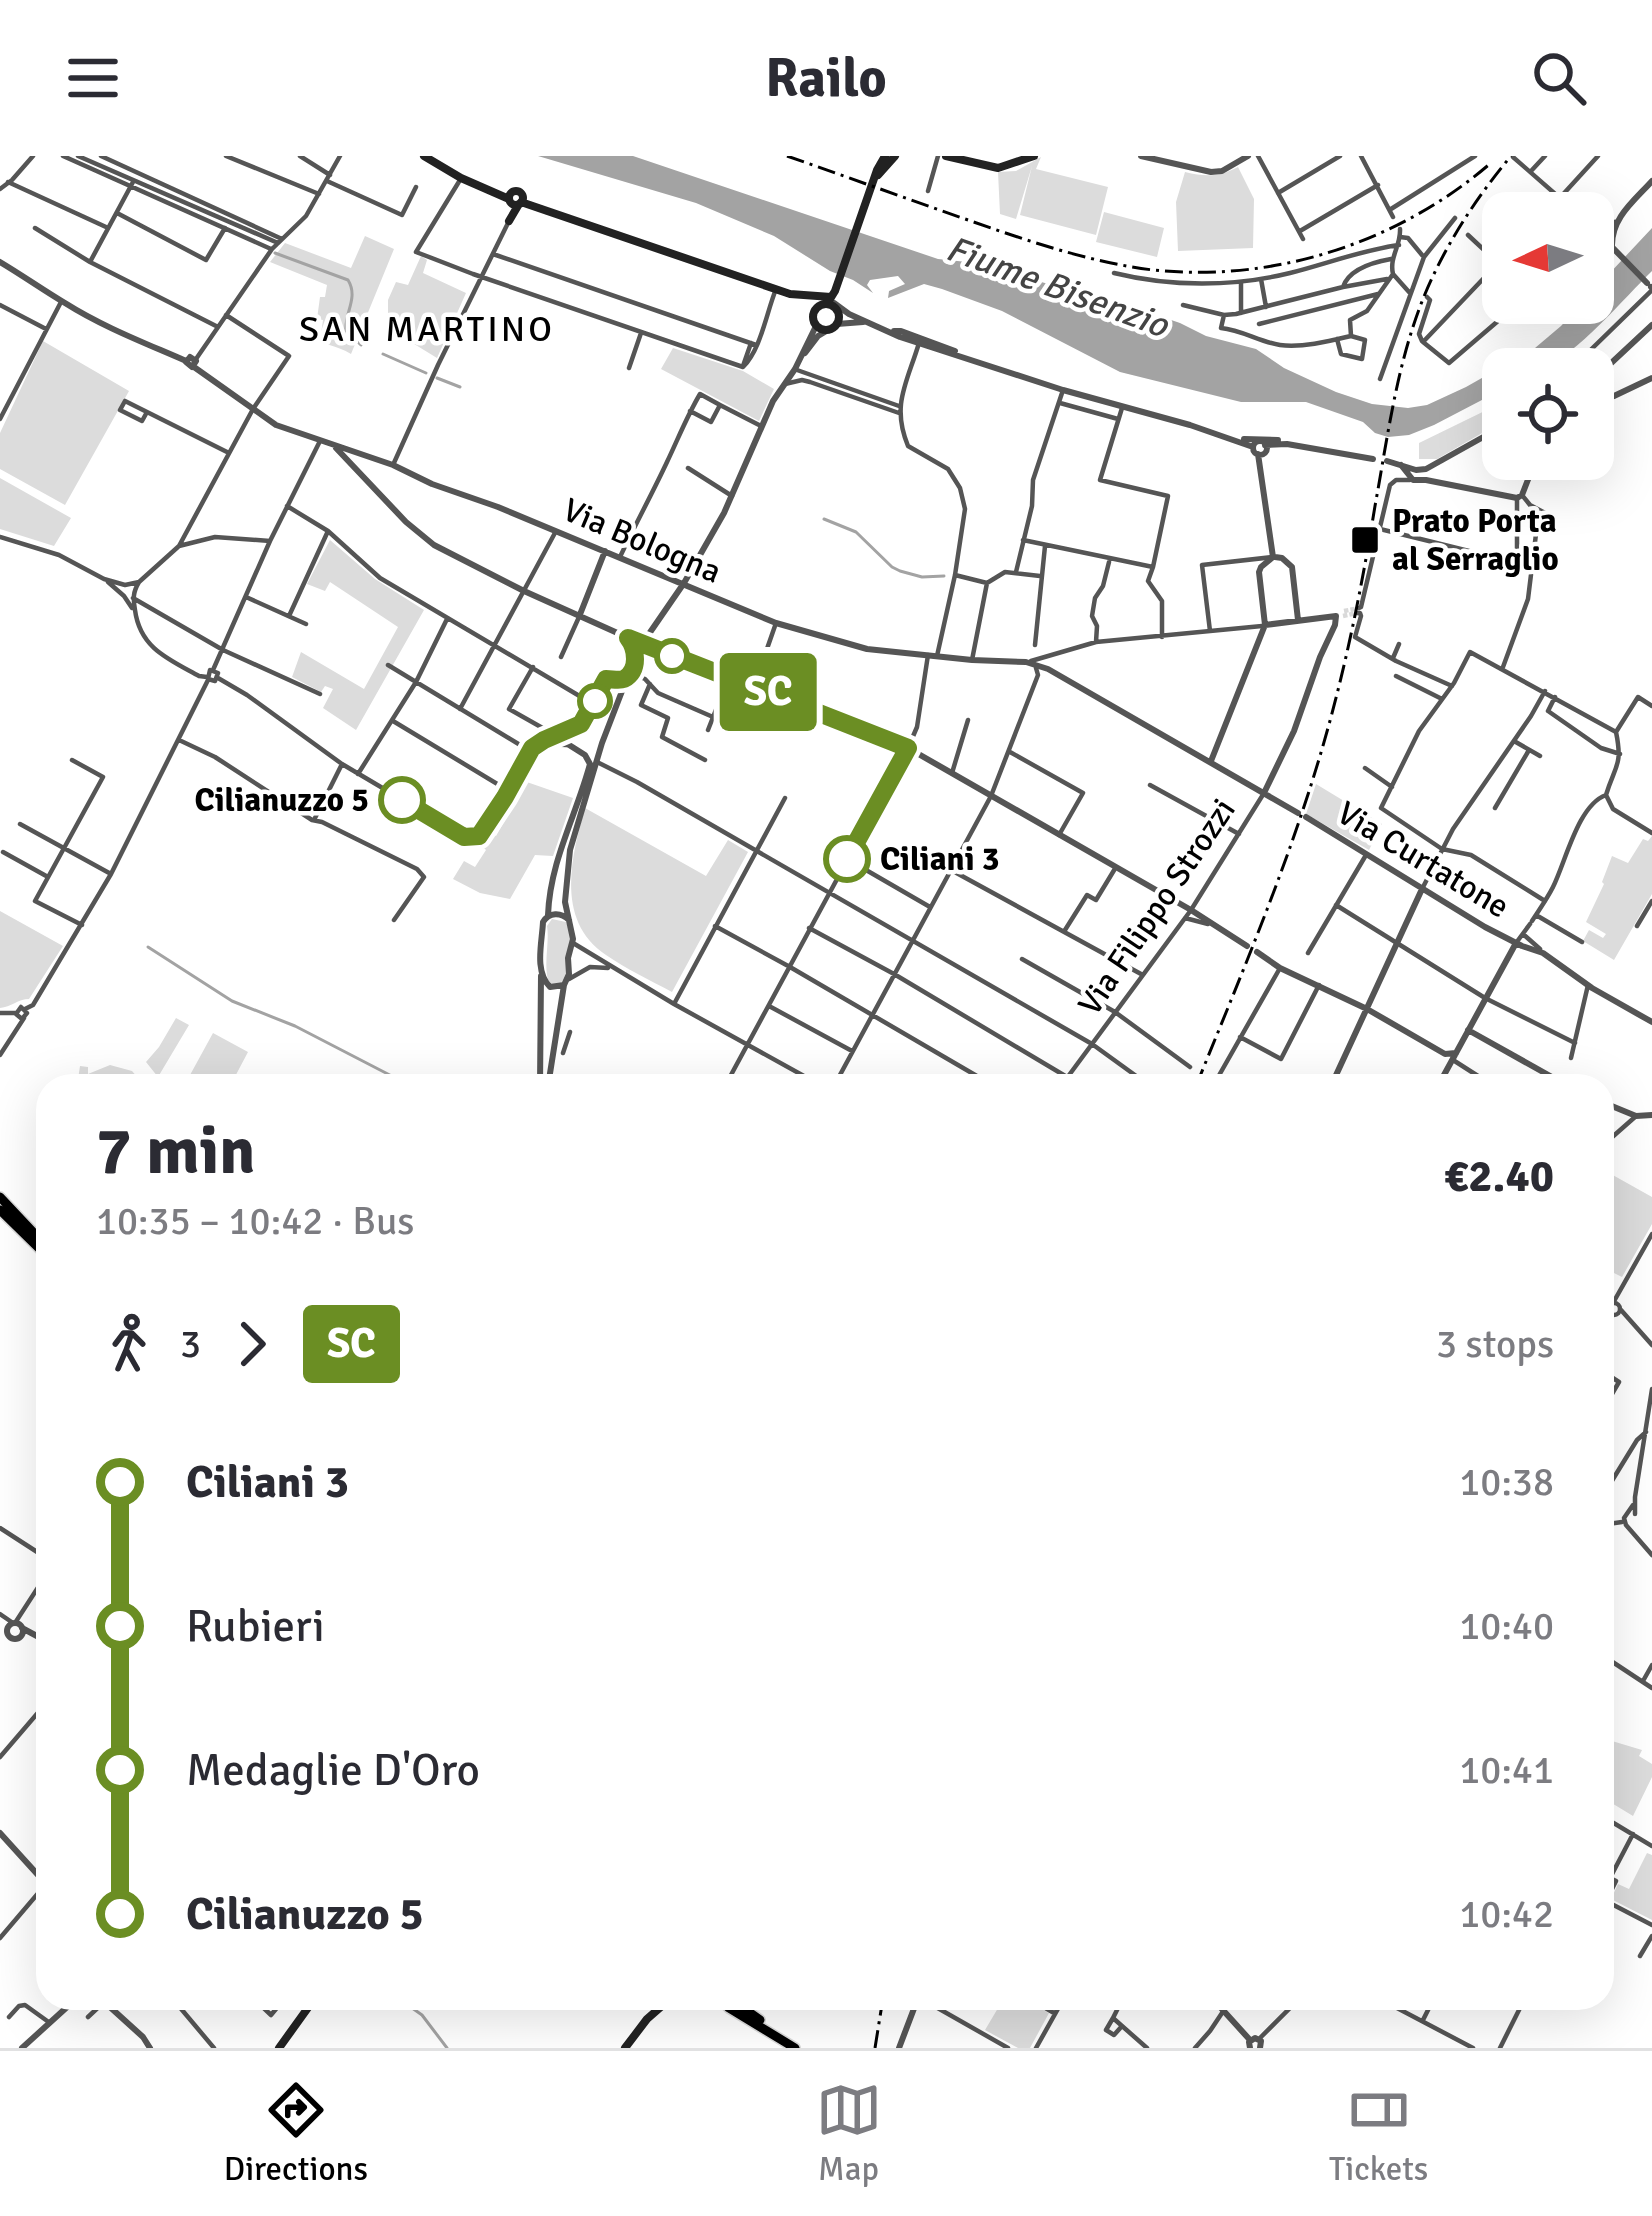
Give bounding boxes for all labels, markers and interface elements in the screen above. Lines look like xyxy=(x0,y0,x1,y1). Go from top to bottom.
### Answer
icon: menu xyxy=(60,45,126,111)
text: Railo xyxy=(765,45,887,112)
icon: search xyxy=(1526,45,1592,111)
north arrow xyxy=(1482,192,1614,324)
map controls xyxy=(1482,192,1614,480)
water label: Fiume Bisenzio xyxy=(940,226,1176,349)
district label: SAN MARTINO xyxy=(299,307,555,352)
button: locate xyxy=(1482,348,1614,480)
street label: Via Bologna xyxy=(557,489,727,593)
place label: Prato Porta al Serraglio xyxy=(1392,501,1559,580)
marker: Prato Porta al Serraglio xyxy=(1349,524,1381,556)
unlabelled marker xyxy=(656,640,688,672)
line badge: SC xyxy=(714,653,822,731)
text: SC xyxy=(744,666,792,717)
unlabelled marker xyxy=(579,685,611,717)
marker: Cilianuzzo 5 xyxy=(380,778,424,822)
place label: Cilianuzzo 5 xyxy=(195,780,369,821)
street label: Via Filippo Strozzi xyxy=(1069,791,1245,1023)
street label: Via Curtatone xyxy=(1330,793,1516,927)
marker: Ciliani 3 xyxy=(825,837,869,881)
place label: Ciliani 3 xyxy=(880,839,1000,880)
text: 7 min xyxy=(96,1111,255,1192)
text: €2.40 xyxy=(1444,1149,1554,1204)
text: 10:35 – 10:42 · Bus xyxy=(96,1197,414,1245)
icon: walk xyxy=(96,1311,162,1377)
icon: forward xyxy=(219,1311,285,1377)
text: SC xyxy=(327,1318,376,1369)
text: 3 xyxy=(180,1320,201,1368)
text: 3 stops xyxy=(1436,1320,1554,1368)
text: Ciliani 3 xyxy=(186,1455,349,1510)
text: 10:38 xyxy=(1459,1458,1554,1506)
text: Rubieri xyxy=(186,1599,325,1654)
text: 10:40 xyxy=(1459,1602,1554,1650)
text: Medaglie D'Oro xyxy=(186,1743,480,1798)
text: 10:41 xyxy=(1459,1746,1554,1794)
text: Cilianuzzo 5 xyxy=(186,1887,424,1942)
text: 10:42 xyxy=(1459,1890,1554,1938)
tab: Directions xyxy=(224,2077,368,2190)
tab: Map xyxy=(816,2077,882,2190)
tab: Tickets xyxy=(1329,2077,1428,2190)

